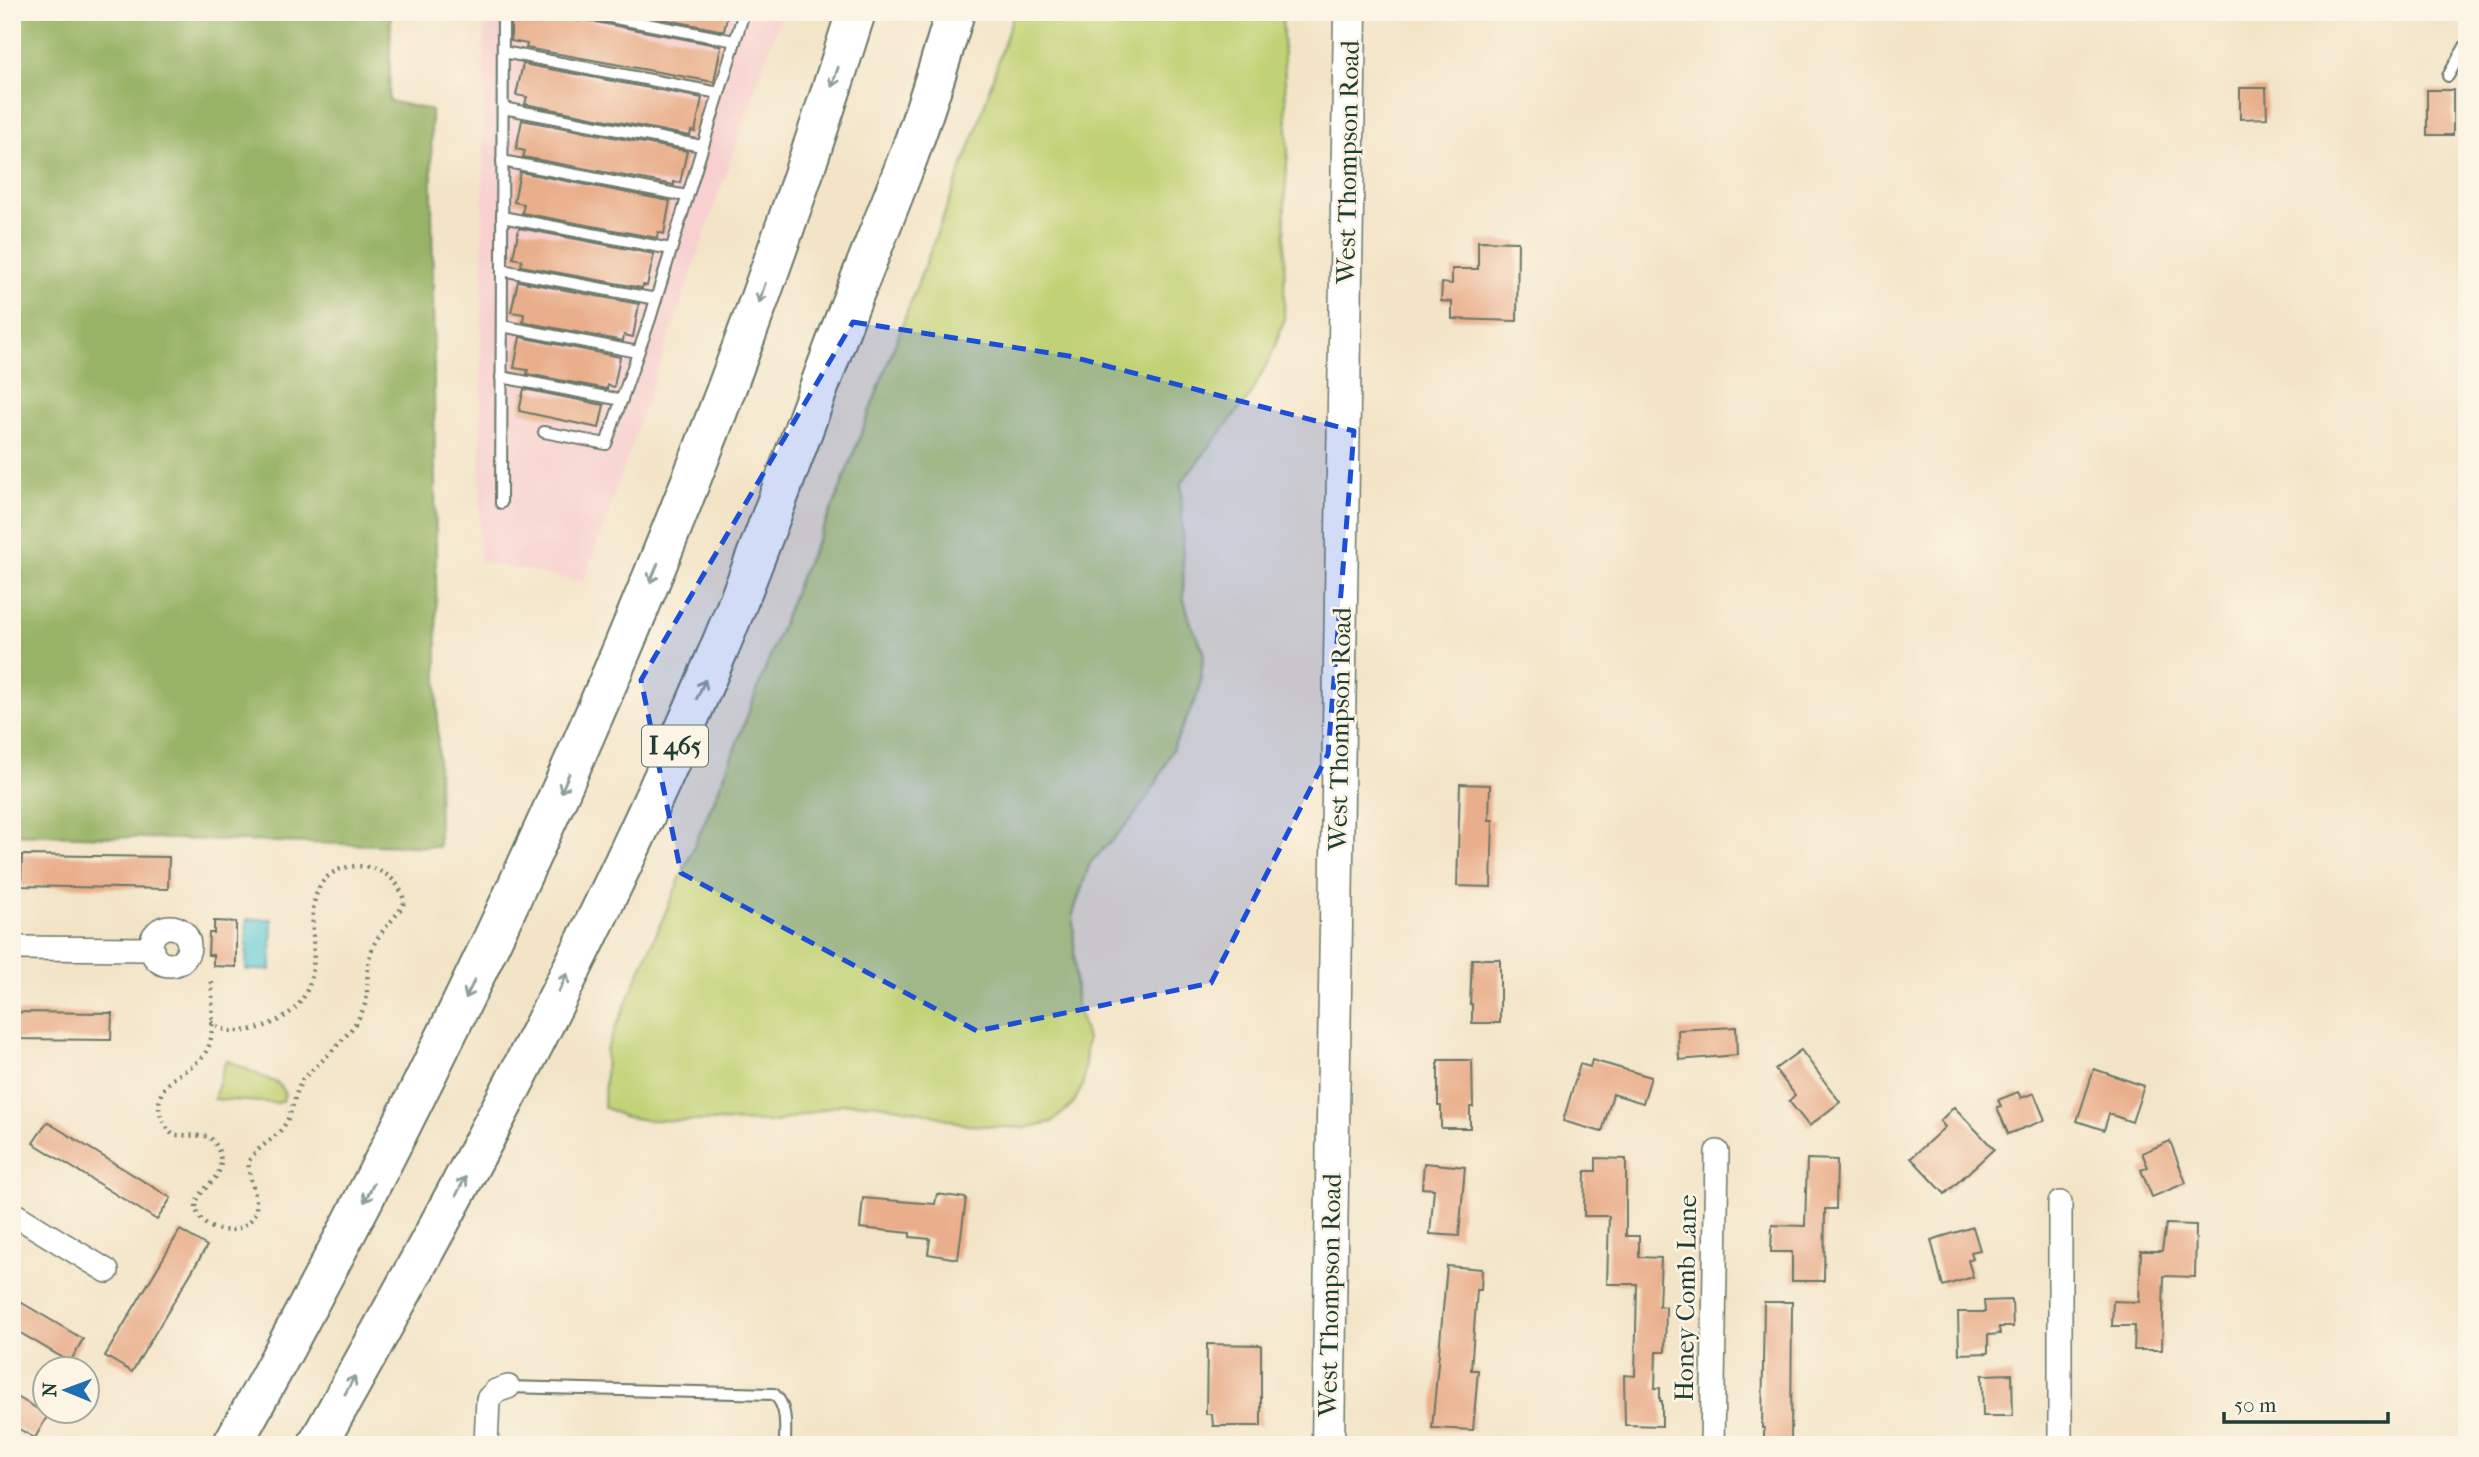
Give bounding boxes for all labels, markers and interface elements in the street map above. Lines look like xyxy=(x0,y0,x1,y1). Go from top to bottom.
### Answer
street label: West Thompson Road xyxy=(1330,39,1366,285)
one-way arrow xyxy=(828,66,841,88)
one-way arrow xyxy=(755,281,767,303)
one-way arrow xyxy=(647,562,660,584)
street label: West Thompson Road xyxy=(1322,606,1358,852)
one-way arrow xyxy=(695,678,708,700)
road number: I 465 xyxy=(642,726,708,766)
one-way arrow xyxy=(558,771,571,793)
one-way arrow xyxy=(557,973,570,994)
one-way arrow xyxy=(463,978,476,999)
street label: West Thompson Road xyxy=(1312,1172,1348,1418)
one-way arrow xyxy=(454,1176,468,1197)
one-way arrow xyxy=(361,1182,375,1203)
street label: Honey Comb Lane xyxy=(1669,1194,1703,1402)
north arrow xyxy=(32,1356,102,1426)
one-way arrow xyxy=(344,1375,357,1396)
scale bar xyxy=(2224,1380,2388,1424)
text: N xyxy=(39,1382,61,1397)
text: 50 m xyxy=(2234,1393,2277,1417)

